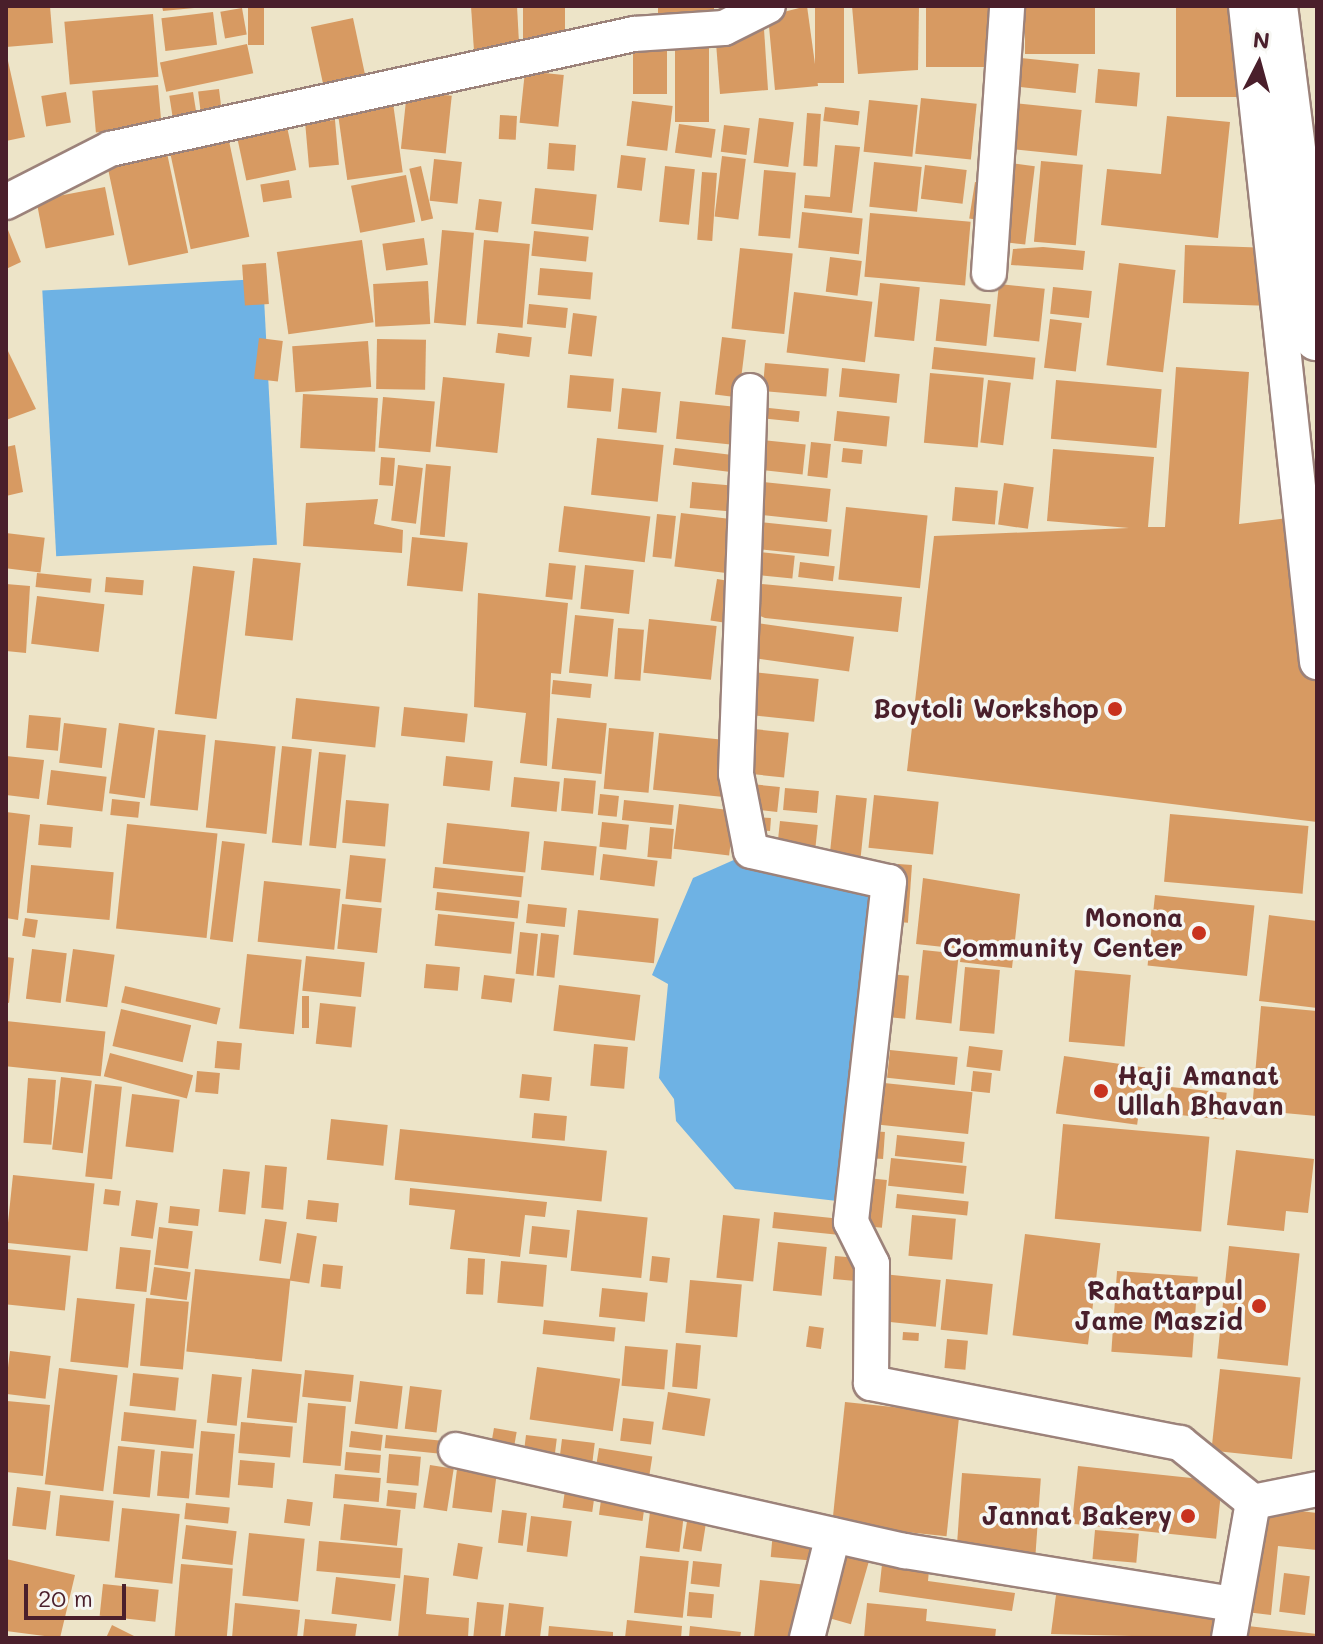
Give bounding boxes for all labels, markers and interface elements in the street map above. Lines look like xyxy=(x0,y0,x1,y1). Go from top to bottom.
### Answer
north arrow xyxy=(1219,24,1299,104)
text: N xyxy=(1252,24,1271,55)
place label: Boytoli Workshop xyxy=(873,693,1099,725)
marker: Boytoli Workshop xyxy=(1106,700,1124,718)
place label: Monona Community Center xyxy=(943,902,1183,964)
marker: Monona Community Center xyxy=(1190,924,1208,942)
place label: Haji Amanat Ullah Bhavan xyxy=(1117,1060,1283,1122)
marker: Haji Amanat Ullah Bhavan xyxy=(1092,1082,1110,1100)
place label: Rahattarpul Jame Maszid xyxy=(1074,1275,1243,1336)
marker: Rahattarpul Jame Maszid xyxy=(1250,1297,1268,1315)
place label: Jannat Bakery xyxy=(982,1500,1172,1532)
marker: Jannat Bakery xyxy=(1179,1507,1197,1525)
scale bar xyxy=(28,1568,130,1618)
text: 20 m xyxy=(38,1582,93,1613)

